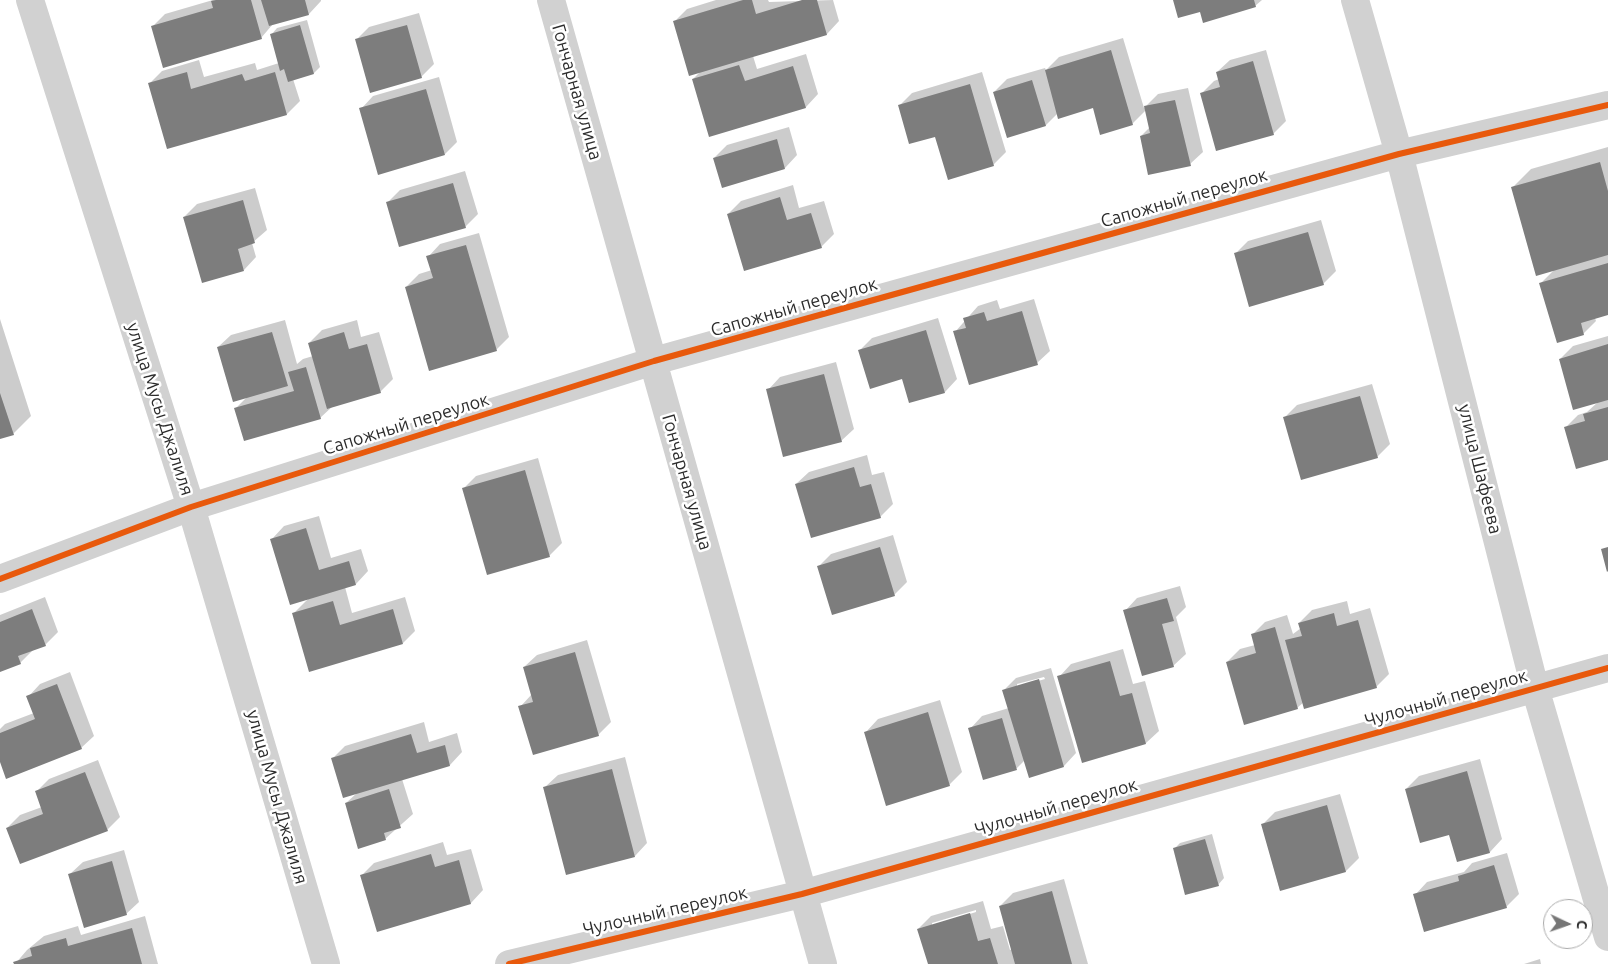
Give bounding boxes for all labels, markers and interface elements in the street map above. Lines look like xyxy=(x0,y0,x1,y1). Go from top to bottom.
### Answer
street label: Гончарная улица xyxy=(547,22,607,162)
street label: Сапожный переулок xyxy=(1098,164,1270,232)
street label: Сапожный переулок xyxy=(708,273,880,341)
street label: улица Мусы Джалиля xyxy=(122,320,198,498)
street label: Сапожный переулок xyxy=(320,388,492,460)
street label: улица Шафеева xyxy=(1453,402,1507,536)
street label: Гончарная улица xyxy=(657,412,717,552)
street label: Чулочный переулок xyxy=(1362,664,1530,732)
street label: улица Мусы Джалиля xyxy=(242,707,312,887)
street label: Чулочный переулок xyxy=(972,773,1140,841)
street label: Чулочный переулок xyxy=(581,882,749,940)
north arrow xyxy=(1543,899,1593,949)
text: С xyxy=(1574,920,1590,930)

